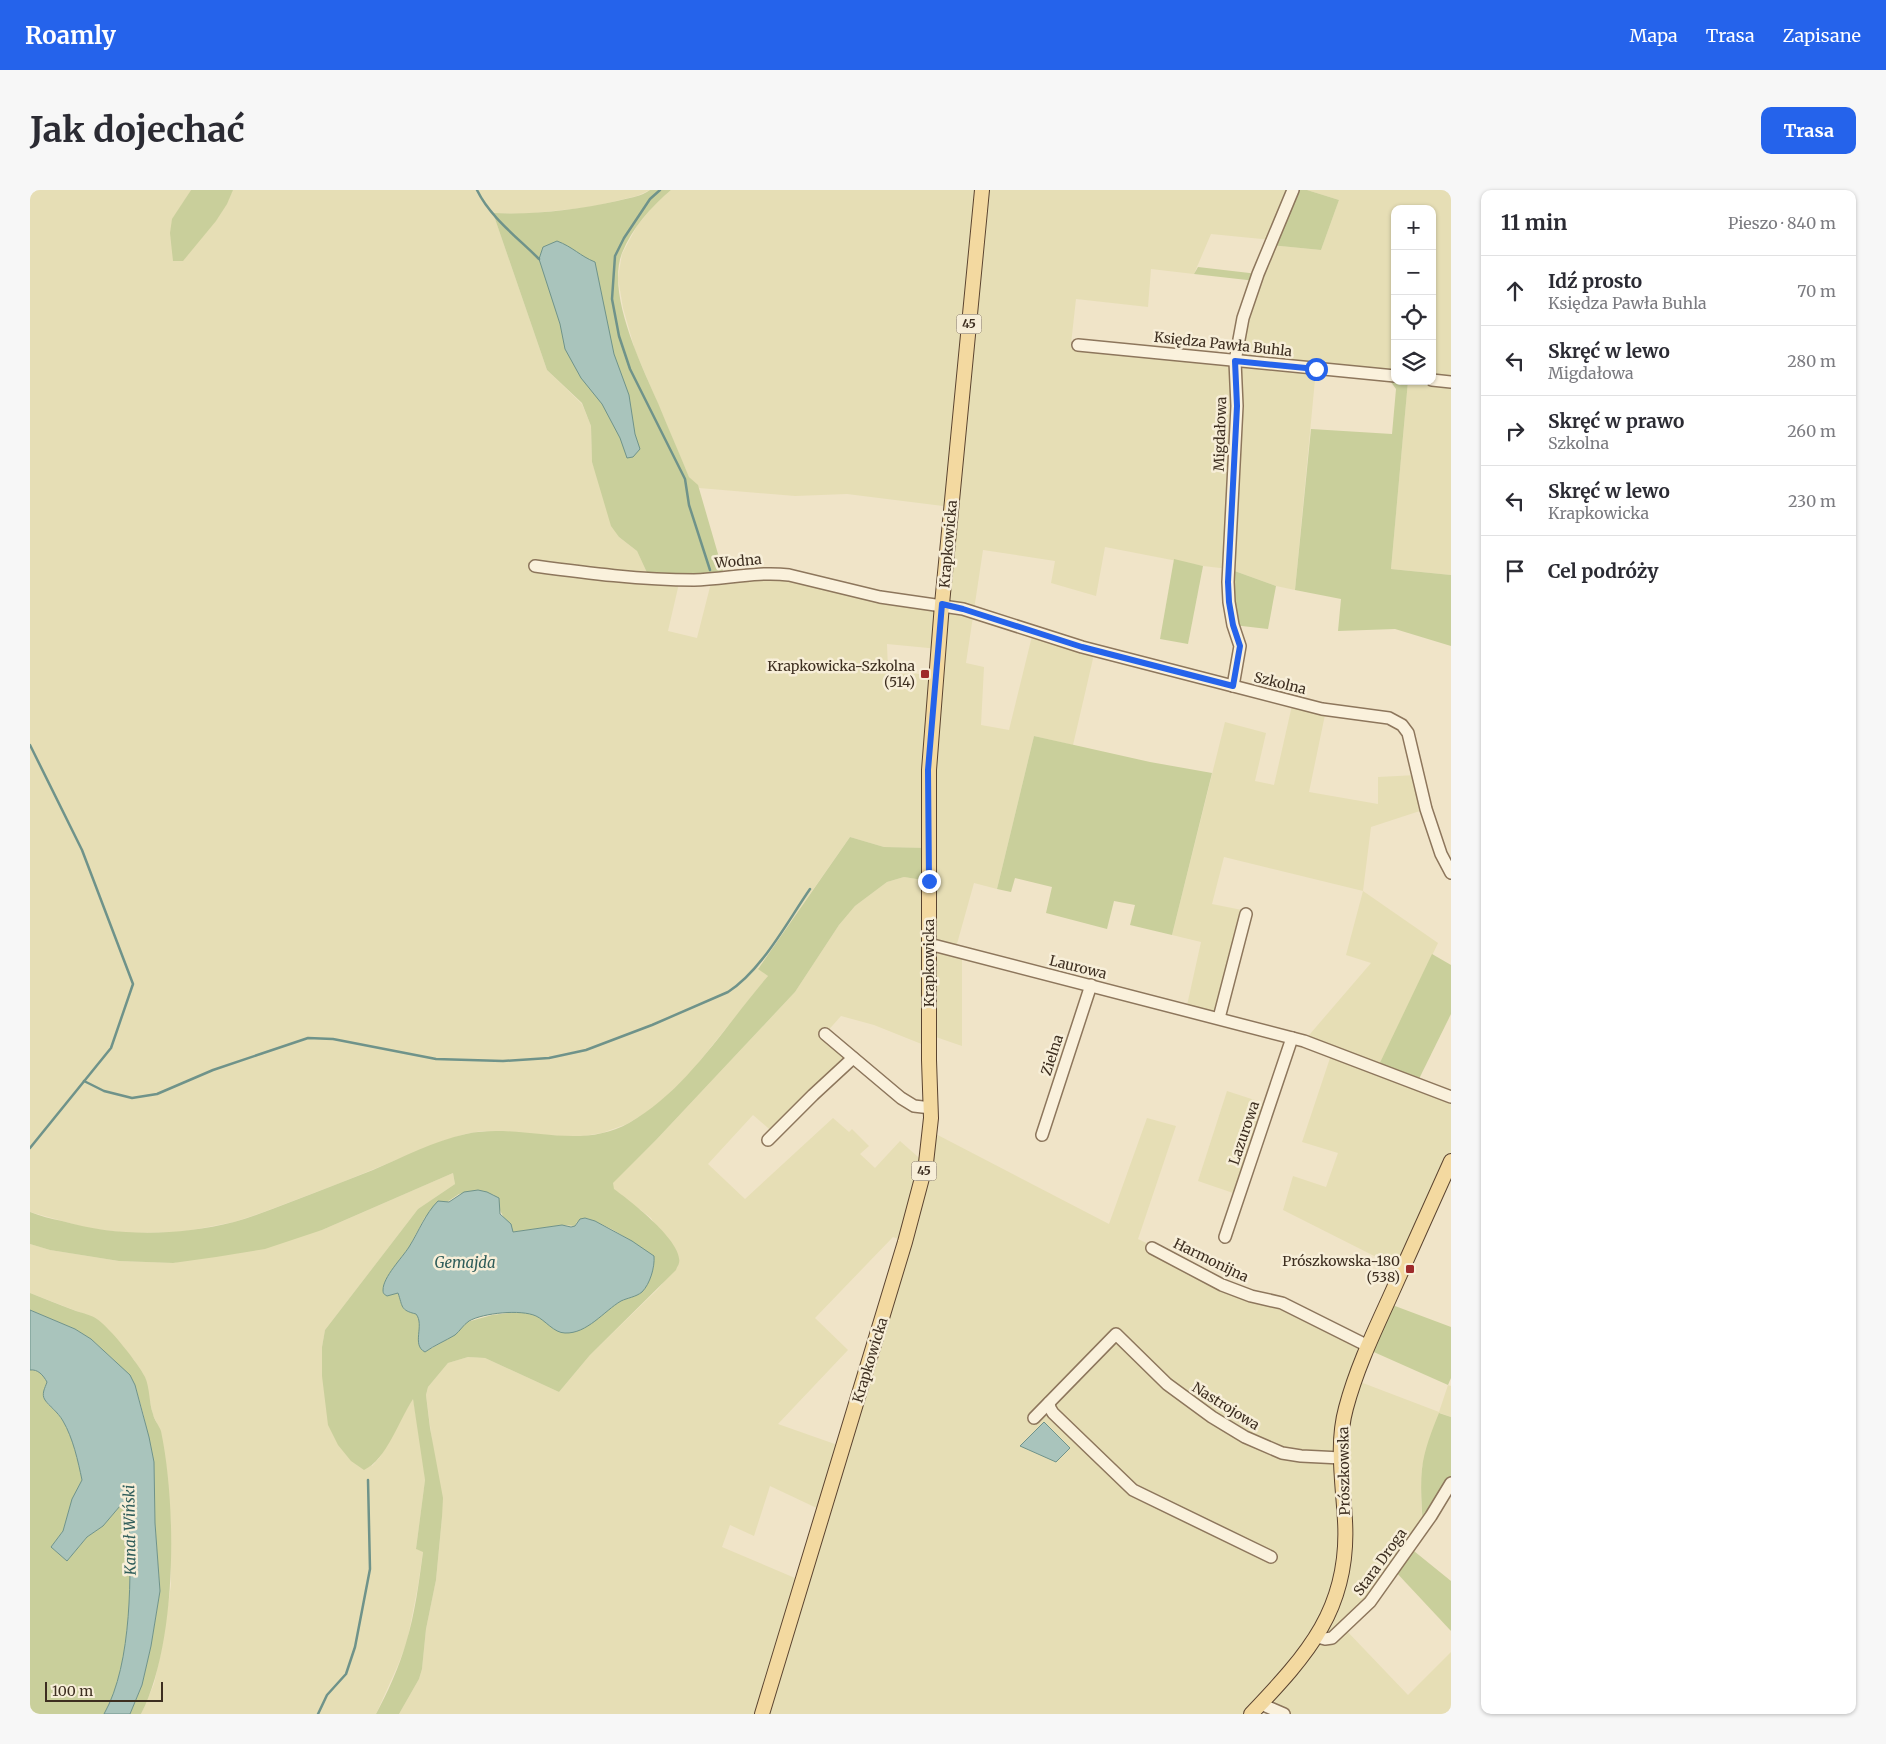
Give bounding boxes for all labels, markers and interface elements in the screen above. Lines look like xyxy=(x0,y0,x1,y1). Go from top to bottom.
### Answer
text: Roamly xyxy=(25,20,116,51)
text: Mapa xyxy=(1630,24,1678,47)
text: Trasa xyxy=(1706,24,1755,47)
text: Zapisane xyxy=(1783,24,1861,47)
button: Trasa xyxy=(1761,107,1856,154)
text: Jak dojechać xyxy=(30,108,245,152)
map controls xyxy=(1391,205,1436,385)
button: + xyxy=(1391,205,1436,250)
text: 11 min xyxy=(1501,209,1567,236)
text: Pieszo · 840 m xyxy=(1728,213,1836,233)
button: − xyxy=(1391,250,1436,295)
text: Idź prosto xyxy=(1548,269,1642,293)
icon: ahead xyxy=(1501,277,1529,305)
text: 70 m xyxy=(1797,281,1836,301)
text: Księdza Pawła Buhla xyxy=(1548,293,1707,313)
button: locate xyxy=(1391,295,1436,340)
road number: 45 xyxy=(956,315,982,334)
street label: Księdza Pawła Buhla xyxy=(1153,328,1293,360)
text: Skręć w lewo xyxy=(1548,339,1670,363)
button: layers xyxy=(1391,340,1436,385)
icon: left xyxy=(1501,347,1529,375)
text: 280 m xyxy=(1787,351,1836,371)
route start xyxy=(1305,358,1328,381)
text: Migdałowa xyxy=(1548,363,1634,383)
street label: Migdałowa xyxy=(1210,396,1230,472)
text: Skręć w prawo xyxy=(1548,409,1684,433)
icon: right xyxy=(1501,417,1529,445)
text: 260 m xyxy=(1787,421,1836,441)
text: Szkolna xyxy=(1548,433,1609,453)
text: Skręć w lewo xyxy=(1548,479,1670,503)
icon: left xyxy=(1501,487,1529,515)
text: 230 m xyxy=(1788,491,1836,511)
street label: Krapkowicka xyxy=(935,499,961,589)
text: Krapkowicka xyxy=(1548,503,1649,523)
street label: Wodna xyxy=(713,550,763,572)
icon: arrive xyxy=(1501,557,1529,585)
text: Cel podróży xyxy=(1548,559,1659,583)
place label: Krapkowicka-Szkolna (514) xyxy=(767,657,915,691)
marker: Krapkowicka-Szkolna (514) xyxy=(919,668,931,680)
street label: Szkolna xyxy=(1252,668,1309,698)
route end xyxy=(918,870,941,893)
street label: Krapkowicka xyxy=(920,918,938,1007)
street label: Laurowa xyxy=(1047,951,1109,983)
street label: Zielna xyxy=(1037,1032,1067,1078)
street label: Lazurowa xyxy=(1225,1098,1263,1167)
road number: 45 xyxy=(912,1161,936,1180)
street label: Harmonijna xyxy=(1170,1234,1252,1286)
place label: Prószkowska-180 (538) xyxy=(1282,1252,1400,1286)
water label: Gemajda xyxy=(434,1253,496,1272)
marker: Prószkowska-180 (538) xyxy=(1404,1263,1416,1275)
street label: Krapkowicka xyxy=(848,1315,892,1405)
street label: Nastrojowa xyxy=(1189,1378,1264,1434)
street label: Prószkowska xyxy=(1334,1426,1354,1516)
water label: Kanał Wiński xyxy=(119,1485,140,1576)
street label: Stara Droga xyxy=(1350,1524,1411,1599)
scale bar xyxy=(45,1679,162,1702)
text: 100 m xyxy=(52,1682,93,1700)

